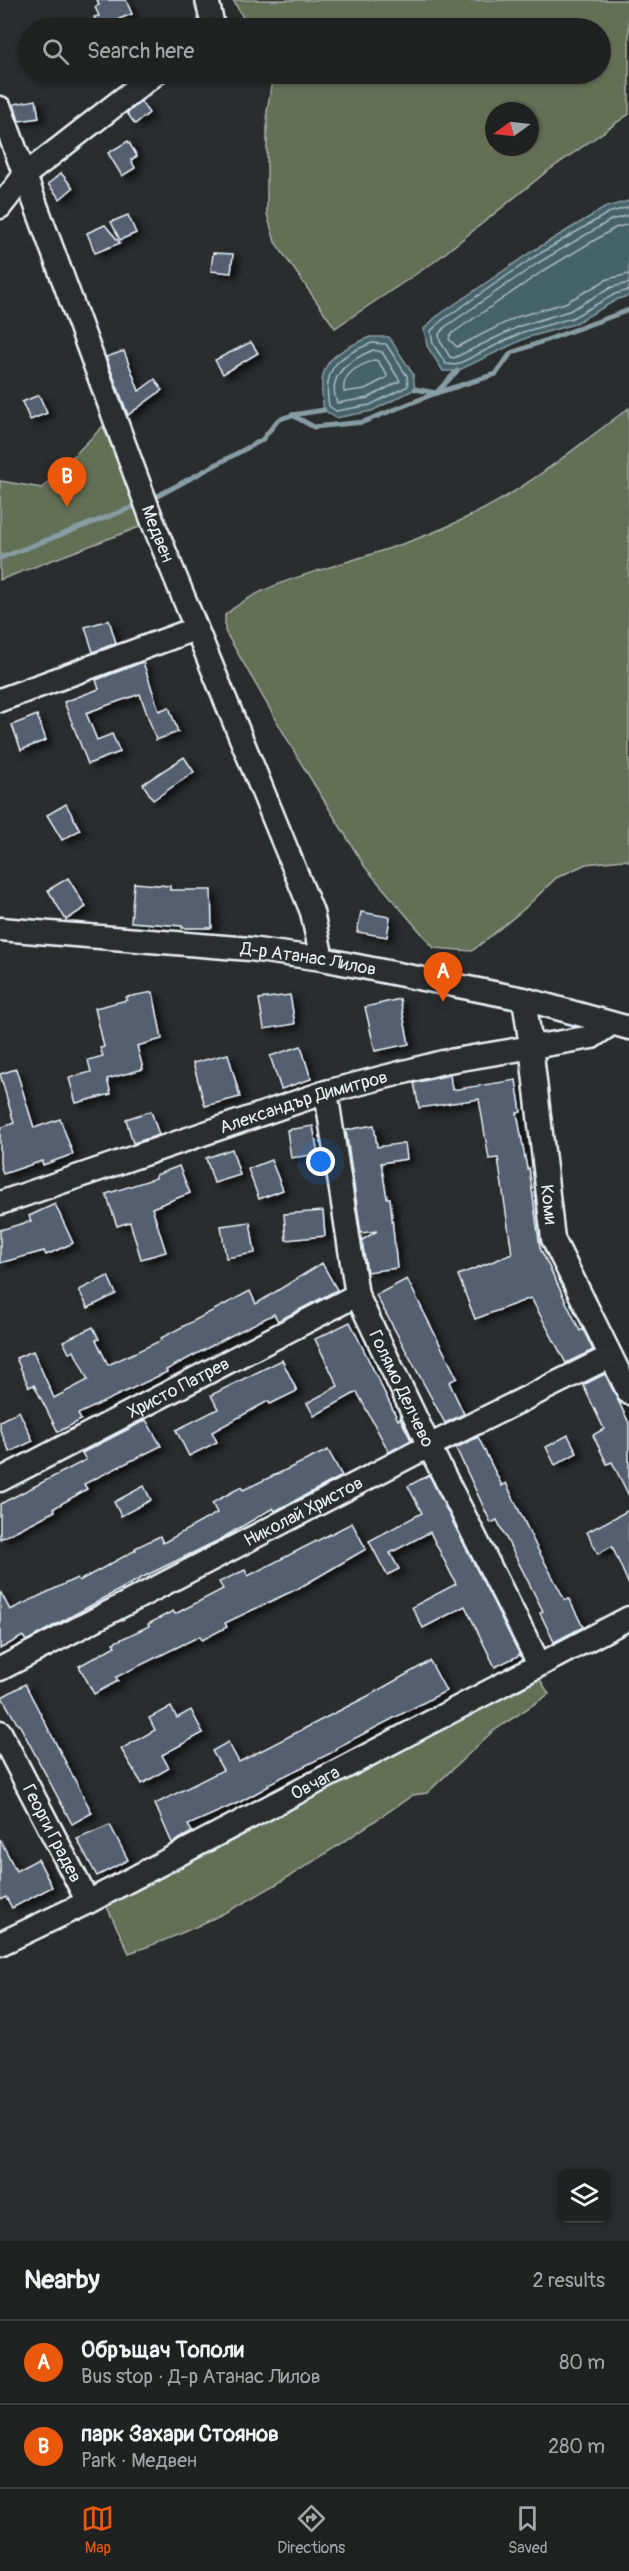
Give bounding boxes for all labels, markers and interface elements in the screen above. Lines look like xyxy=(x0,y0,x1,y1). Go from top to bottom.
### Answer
search box xyxy=(18,18,611,84)
icon: search xyxy=(39,35,72,68)
text: Search here xyxy=(87,37,194,65)
north arrow xyxy=(485,102,539,156)
pin: B xyxy=(48,458,86,507)
street label: Медвен xyxy=(136,502,179,566)
street label: Д-р Атанас Лилов xyxy=(239,937,378,981)
pin: A xyxy=(424,952,462,1002)
street label: Александър Димитров xyxy=(217,1066,390,1139)
your location xyxy=(306,1147,335,1176)
street label: Коми xyxy=(535,1183,562,1226)
street label: Голямо Делчево xyxy=(363,1326,439,1451)
street label: Христо Патрев xyxy=(124,1352,234,1424)
street label: Николай Христов xyxy=(240,1471,367,1552)
street label: Овчага xyxy=(287,1761,344,1806)
street label: Георги Градев xyxy=(17,1780,87,1887)
map controls xyxy=(557,2169,611,2223)
button: layers xyxy=(557,2169,611,2223)
text: Nearby xyxy=(24,2264,100,2296)
text: 2 results xyxy=(533,2268,605,2293)
text: Обръщач Тополи xyxy=(81,2336,244,2364)
text: A xyxy=(37,2350,50,2375)
text: 80 m xyxy=(559,2350,605,2375)
text: Bus stop · Д-р Атанас Лилов xyxy=(81,2364,321,2389)
text: парк Захари Стоянов xyxy=(81,2420,279,2448)
text: B xyxy=(38,2434,49,2459)
text: 280 m xyxy=(548,2434,605,2459)
text: Park · Медвен xyxy=(81,2448,197,2473)
tab: Map xyxy=(81,2502,114,2558)
tab: Directions xyxy=(277,2502,345,2558)
tab: Saved xyxy=(508,2502,548,2558)

